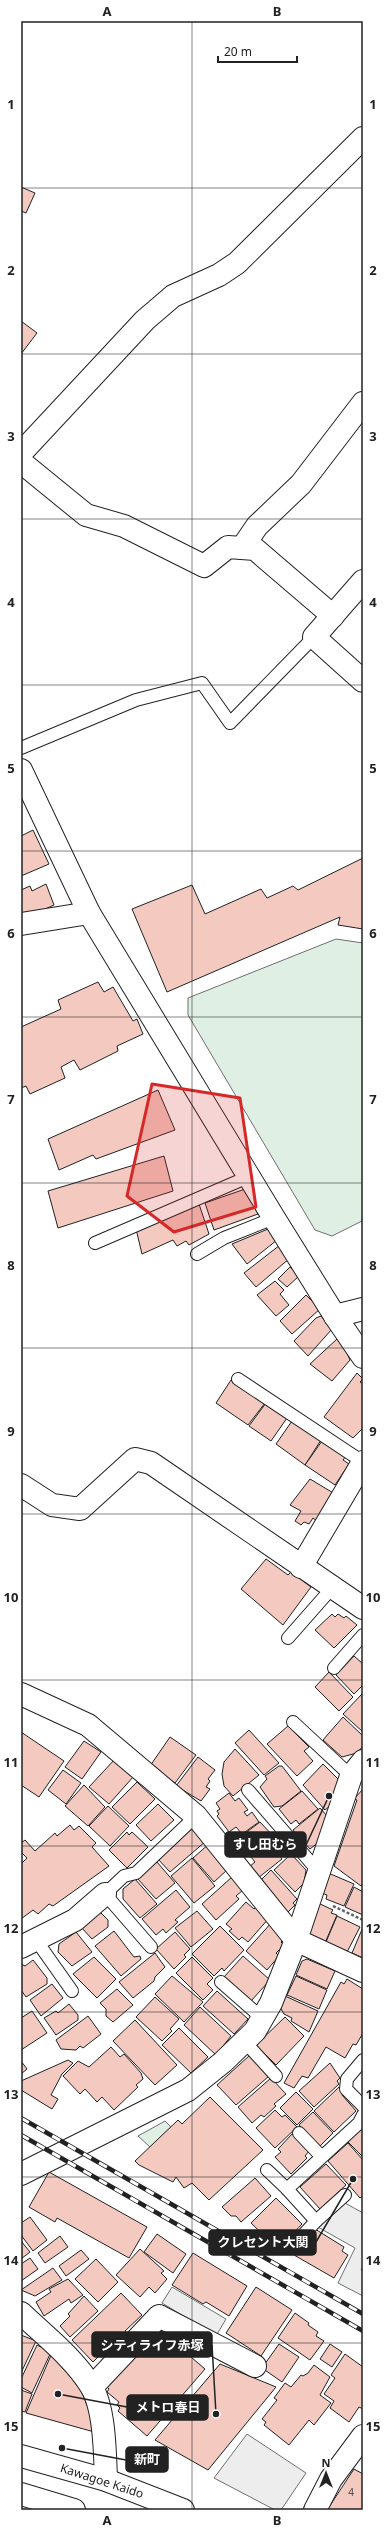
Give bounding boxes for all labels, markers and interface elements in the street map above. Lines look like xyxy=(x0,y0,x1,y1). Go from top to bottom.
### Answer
text: A xyxy=(103,2,112,20)
text: B xyxy=(273,2,281,20)
scale bar xyxy=(218,38,297,64)
text: 20 m xyxy=(224,43,252,60)
text: 1 xyxy=(7,95,15,113)
text: 1 xyxy=(369,95,377,113)
text: 2 xyxy=(7,261,15,279)
text: 2 xyxy=(369,261,377,279)
text: 3 xyxy=(7,427,15,445)
text: 3 xyxy=(369,427,377,445)
text: 4 xyxy=(7,593,15,611)
text: 4 xyxy=(369,593,377,611)
text: 5 xyxy=(7,759,15,777)
text: 5 xyxy=(369,759,377,777)
text: 6 xyxy=(7,924,15,942)
text: 6 xyxy=(369,924,377,942)
text: 7 xyxy=(7,1090,15,1108)
text: 7 xyxy=(369,1090,377,1108)
text: 8 xyxy=(7,1256,15,1274)
text: 8 xyxy=(369,1256,377,1274)
text: 9 xyxy=(7,1422,15,1440)
text: 9 xyxy=(369,1422,377,1440)
text: 10 xyxy=(4,1588,18,1606)
text: 10 xyxy=(366,1588,380,1606)
text: 11 xyxy=(4,1753,18,1771)
text: 11 xyxy=(366,1753,380,1771)
callout: すし田むら xyxy=(225,1832,306,1857)
text: すし田むら xyxy=(232,1835,298,1853)
text: 12 xyxy=(4,1919,18,1937)
text: 12 xyxy=(366,1919,380,1937)
text: 13 xyxy=(4,2085,18,2103)
text: 13 xyxy=(366,2085,380,2103)
callout: クレセント大関 xyxy=(209,2230,316,2255)
text: クレセント大関 xyxy=(217,2233,309,2251)
text: 14 xyxy=(4,2251,19,2269)
text: 14 xyxy=(366,2251,381,2269)
callout: シティライフ赤塚 xyxy=(92,2332,212,2357)
text: シティライフ赤塚 xyxy=(100,2336,204,2354)
callout: メトロ春日 xyxy=(127,2395,208,2420)
text: メトロ春日 xyxy=(135,2398,201,2416)
text: 15 xyxy=(4,2417,18,2435)
text: 15 xyxy=(366,2417,380,2435)
callout: 新町 xyxy=(126,2447,168,2472)
text: 新町 xyxy=(134,2450,160,2468)
north arrow xyxy=(306,2453,346,2493)
text: N xyxy=(322,2455,330,2470)
street label: Kawagoe Kaido xyxy=(58,2459,146,2502)
house number: 4 xyxy=(348,2485,354,2499)
text: A xyxy=(103,2511,112,2529)
text: B xyxy=(273,2511,281,2529)

